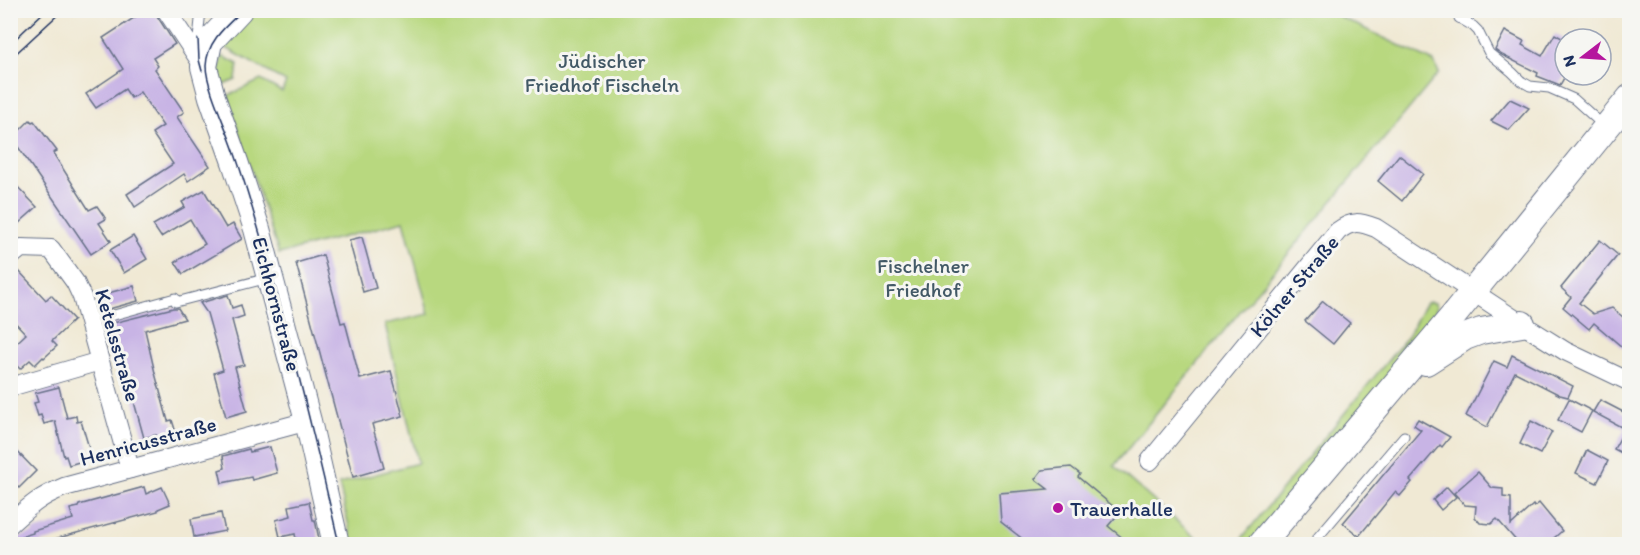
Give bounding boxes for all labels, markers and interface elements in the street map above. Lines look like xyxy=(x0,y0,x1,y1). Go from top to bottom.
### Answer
north arrow xyxy=(1553,27,1613,87)
park label: Jüdischer Friedhof Fischeln xyxy=(525,48,679,97)
text: N xyxy=(1558,53,1580,69)
street label: Kölner Straße xyxy=(1244,230,1344,342)
street label: Eichhornstraße xyxy=(247,234,307,374)
park label: Fischelner Friedhof xyxy=(877,253,970,302)
street label: Ketelsstraße xyxy=(90,286,146,404)
street label: Henricusstraße xyxy=(77,411,219,471)
place label: Trauerhalle xyxy=(1070,496,1173,521)
marker: Trauerhalle xyxy=(1051,501,1065,515)

